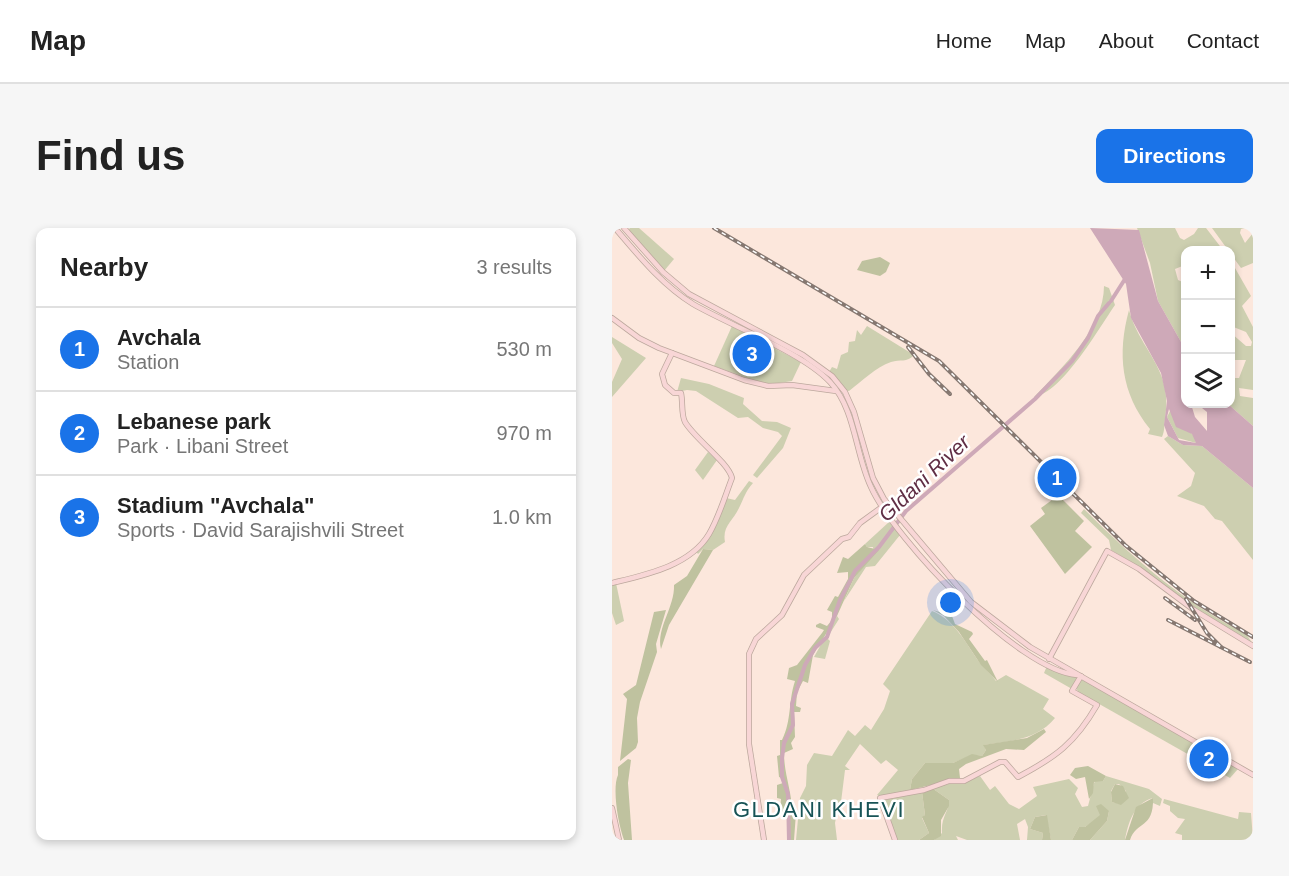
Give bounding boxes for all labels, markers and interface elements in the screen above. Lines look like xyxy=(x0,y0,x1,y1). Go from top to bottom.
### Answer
text: Map xyxy=(30,25,86,56)
text: Home xyxy=(936,29,992,52)
text: Map xyxy=(1025,29,1066,52)
text: About xyxy=(1099,29,1154,52)
text: Contact xyxy=(1187,29,1259,52)
button: Directions xyxy=(1096,129,1253,183)
text: Find us xyxy=(36,132,185,179)
map controls xyxy=(1181,246,1235,408)
button: + xyxy=(1181,246,1235,300)
text: Nearby xyxy=(60,252,148,282)
text: 3 results xyxy=(476,256,552,278)
button: − xyxy=(1181,300,1235,354)
text: Avchala xyxy=(117,325,201,350)
pin: 3 xyxy=(732,332,772,376)
text: 1 xyxy=(74,338,85,360)
text: 530 m xyxy=(496,338,552,360)
text: Station xyxy=(117,351,179,373)
button: layers xyxy=(1181,354,1235,408)
text: Lebanese park xyxy=(117,409,271,434)
text: 2 xyxy=(74,422,85,444)
text: 970 m xyxy=(496,422,552,444)
water label: Gldani River xyxy=(874,430,975,526)
text: Park · Libani Street xyxy=(117,435,288,457)
pin: 1 xyxy=(1038,456,1076,500)
text: Stadium "Avchala" xyxy=(117,493,314,518)
text: 3 xyxy=(74,506,85,528)
text: 1.0 km xyxy=(492,506,552,528)
text: Sports · David Sarajishvili Street xyxy=(117,519,404,541)
your location xyxy=(936,588,965,617)
pin: 2 xyxy=(1190,736,1228,782)
district label: GLDANI KHEVI xyxy=(733,797,905,822)

